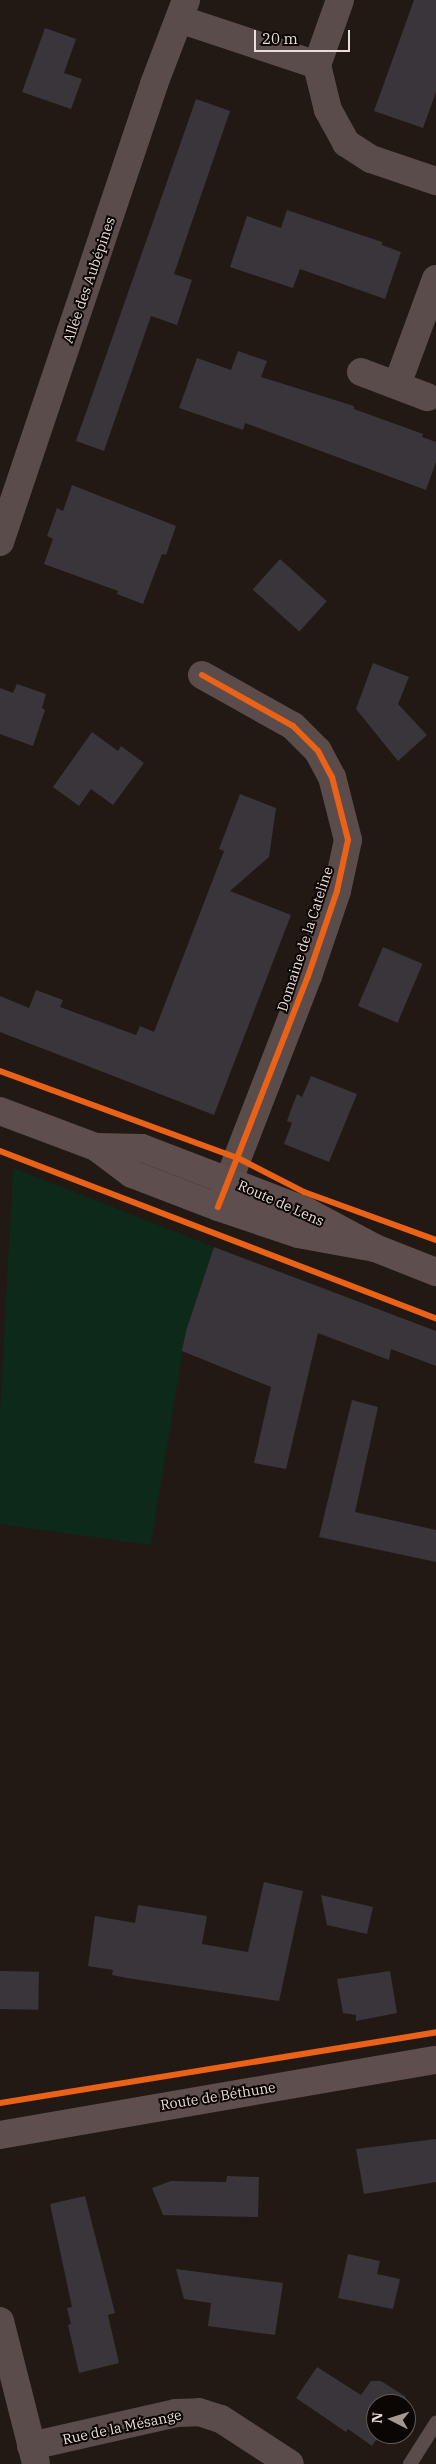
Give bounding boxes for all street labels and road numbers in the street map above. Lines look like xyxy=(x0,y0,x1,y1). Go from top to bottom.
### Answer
street label: Allée des Aubépines xyxy=(59,215,119,345)
street label: Domaine de la Cateline xyxy=(274,865,336,1013)
street label: Route de Lens xyxy=(235,1177,327,1229)
street label: Route de Béthune xyxy=(159,2079,277,2113)
street label: Rue de la Mésange xyxy=(61,2406,183,2448)

